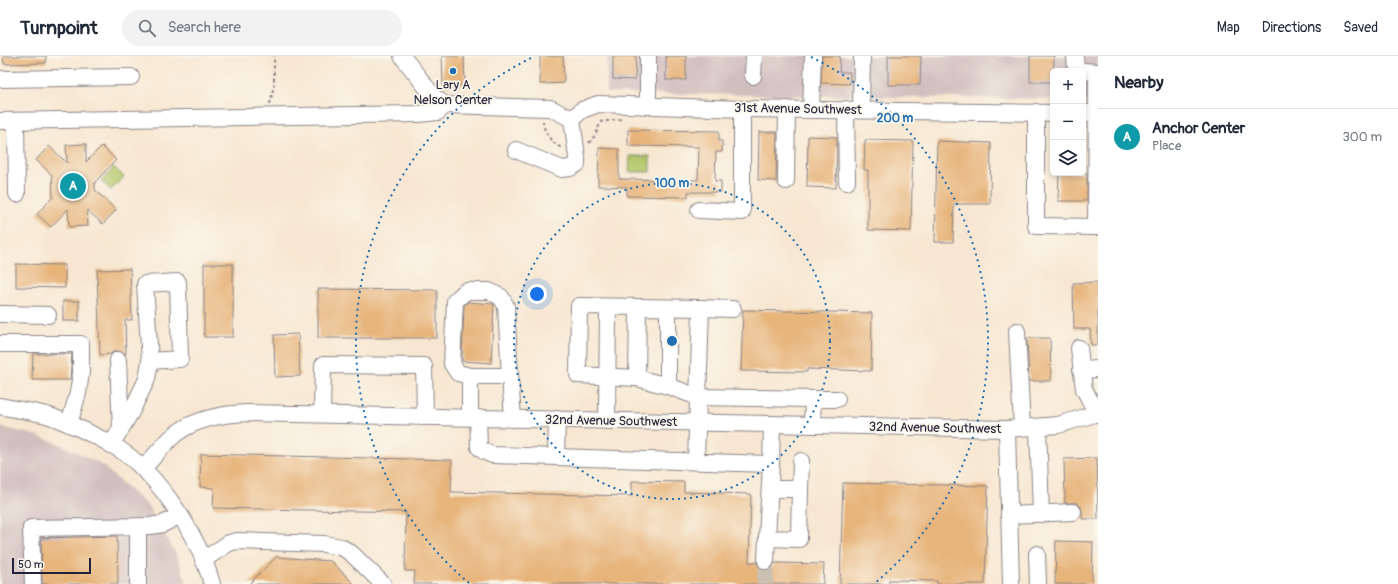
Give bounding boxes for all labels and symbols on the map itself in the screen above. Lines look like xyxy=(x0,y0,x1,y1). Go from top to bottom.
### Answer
marker: Lary A Nelson Center xyxy=(448,66,458,76)
place label: Lary A Nelson Center xyxy=(414,77,493,108)
street label: 31st Avenue Southwest xyxy=(734,100,863,118)
text: 200 m xyxy=(877,111,914,126)
pin: A xyxy=(60,171,86,201)
text: 100 m xyxy=(655,176,690,191)
your location xyxy=(527,284,547,304)
centre of rings xyxy=(665,334,679,348)
street label: 32nd Avenue Southwest xyxy=(545,412,678,430)
street label: 32nd Avenue Southwest xyxy=(869,419,1002,437)
scale bar xyxy=(12,556,91,575)

